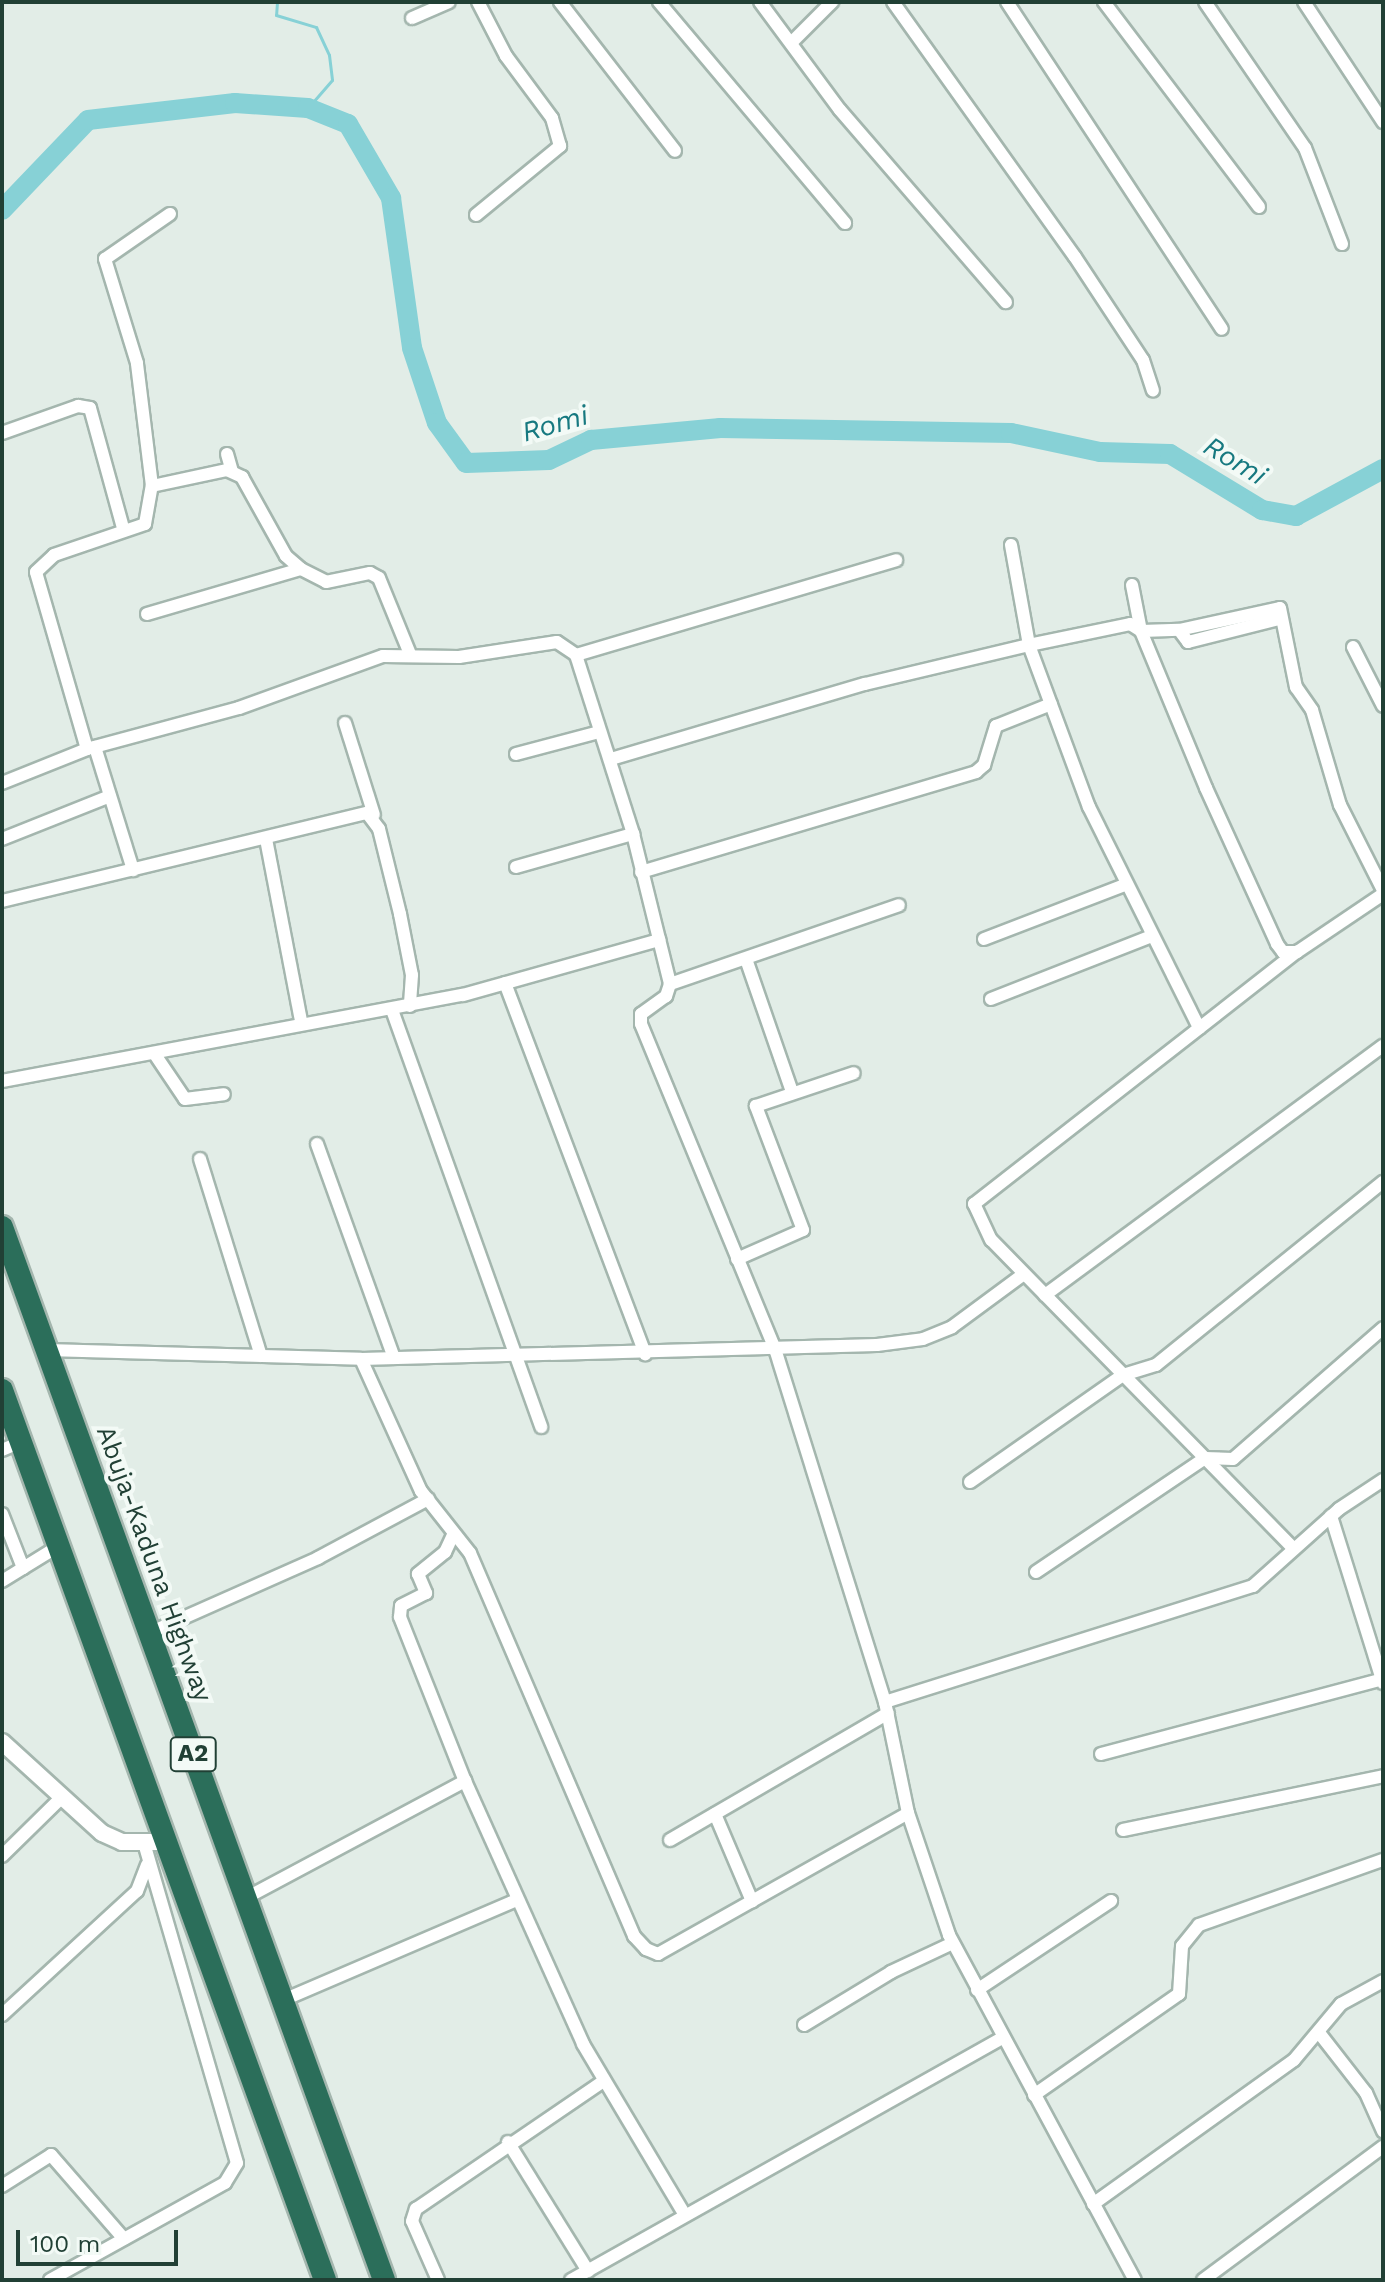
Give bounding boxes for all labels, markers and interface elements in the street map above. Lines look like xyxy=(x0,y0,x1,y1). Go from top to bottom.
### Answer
water label: Romi xyxy=(518,399,592,449)
water label: Romi xyxy=(1197,429,1273,493)
street label: Abuja-Kaduna Highway xyxy=(89,1422,219,1706)
road number: A2 xyxy=(169,1734,217,1774)
scale bar xyxy=(20,2214,182,2264)
text: 100 m xyxy=(30,2230,100,2258)

